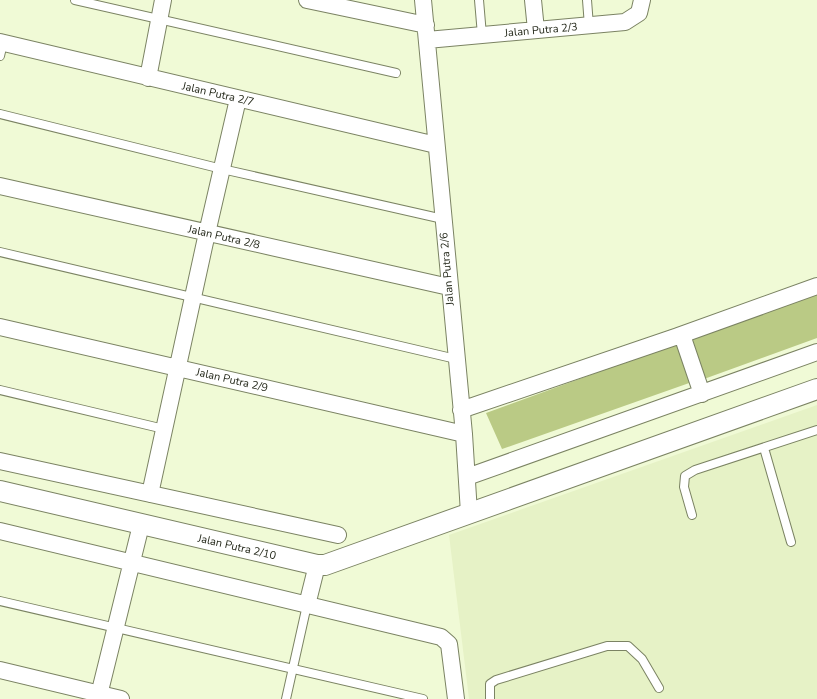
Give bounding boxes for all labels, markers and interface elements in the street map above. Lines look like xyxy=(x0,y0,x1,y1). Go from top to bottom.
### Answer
street label: Jalan Putra 2/3 xyxy=(503,19,578,41)
street label: Jalan Putra 2/7 xyxy=(180,78,255,110)
street label: Jalan Putra 2/8 xyxy=(186,221,262,253)
street label: Jalan Putra 2/6 xyxy=(436,231,458,307)
street label: Jalan Putra 2/9 xyxy=(194,364,269,396)
street label: Jalan Putra 2/10 xyxy=(195,530,278,563)

